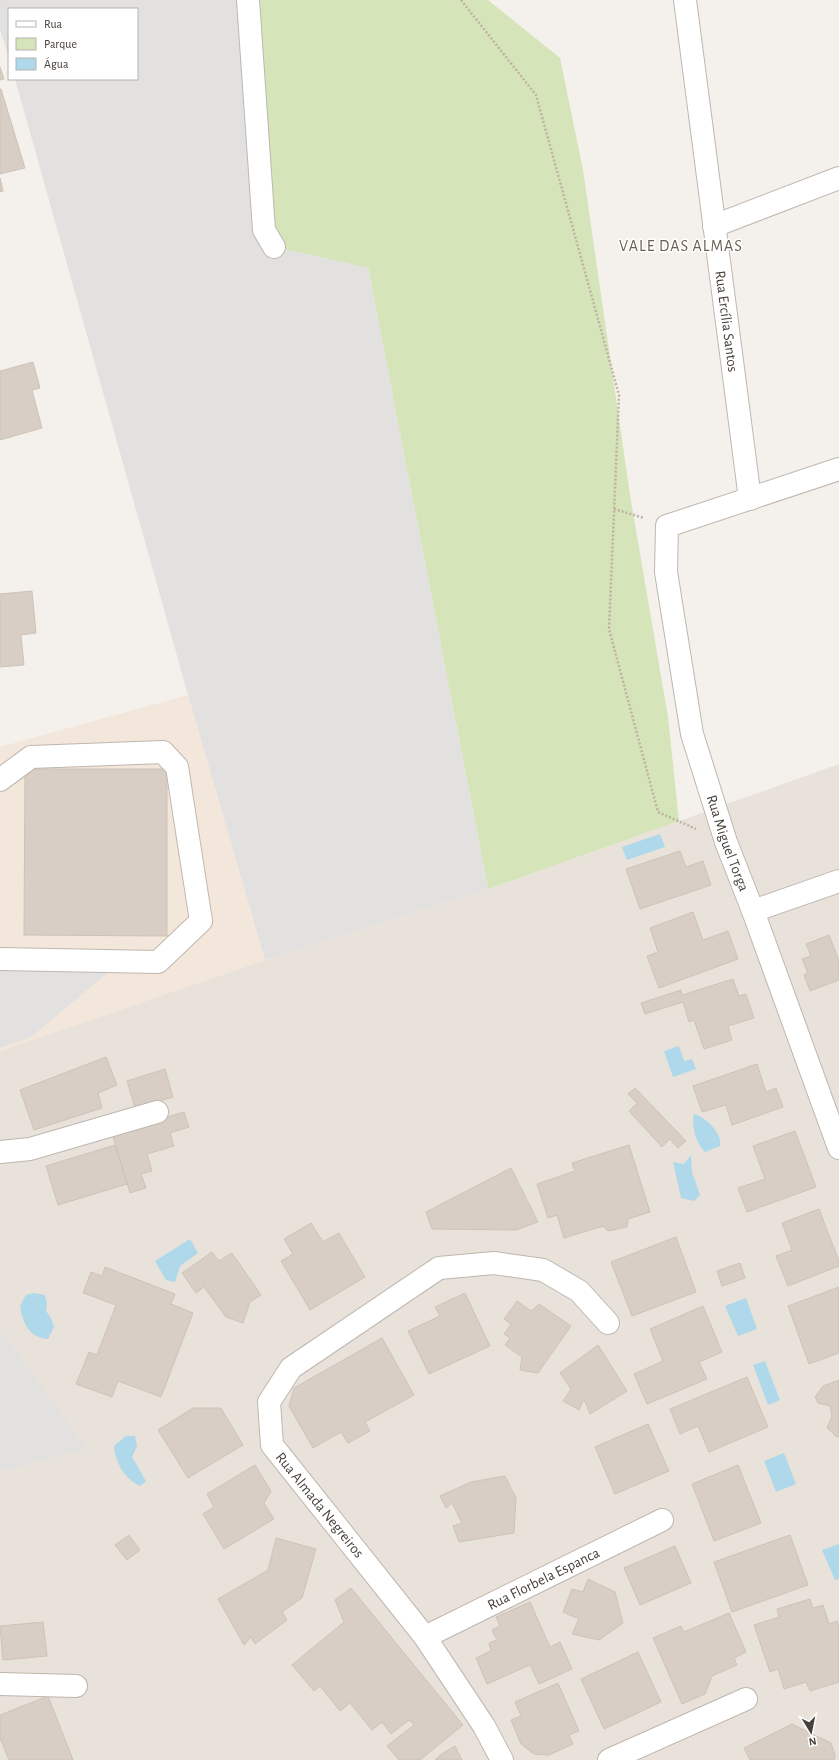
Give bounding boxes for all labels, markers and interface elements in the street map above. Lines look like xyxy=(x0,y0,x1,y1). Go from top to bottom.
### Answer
legend xyxy=(8,8,138,80)
text: Rua xyxy=(44,18,63,30)
text: Parque xyxy=(44,38,77,50)
text: Água xyxy=(44,57,69,70)
district label: VALE DAS ALMAS xyxy=(619,238,743,254)
street label: Rua Ercília Santos xyxy=(712,270,740,373)
street label: Rua Miguel Torga xyxy=(704,793,752,893)
street label: Rua Almada Negreiros xyxy=(273,1450,367,1561)
street label: Rua Florbela Espanca xyxy=(485,1545,602,1613)
north arrow xyxy=(791,1712,831,1752)
text: N xyxy=(808,1735,817,1747)

